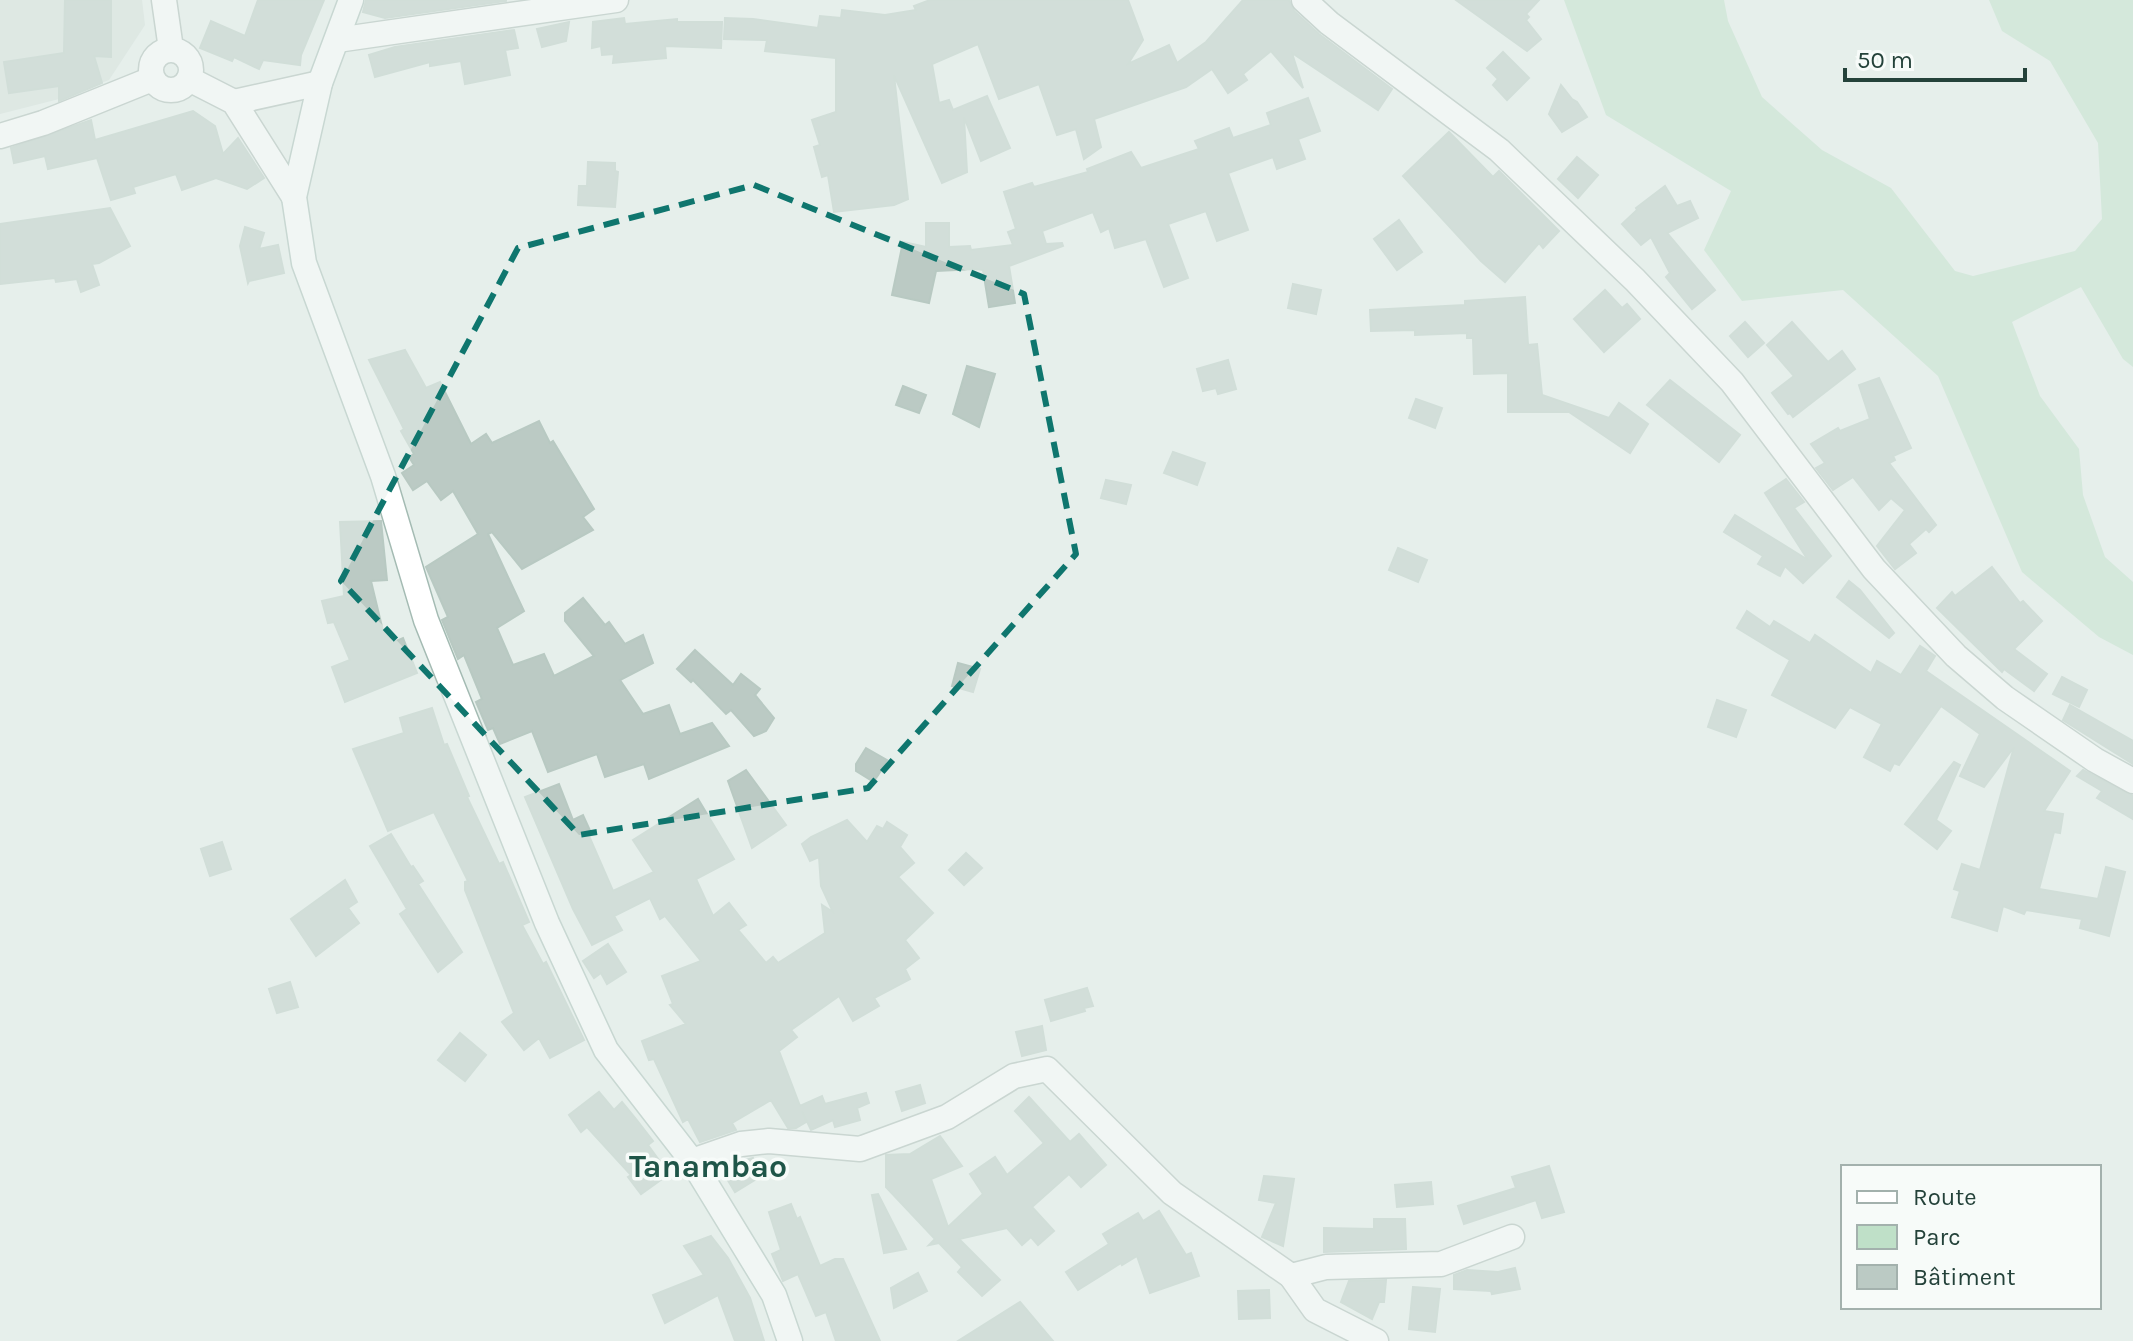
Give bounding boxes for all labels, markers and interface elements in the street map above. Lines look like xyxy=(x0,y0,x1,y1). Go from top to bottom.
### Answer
scale bar xyxy=(1845,32,2025,82)
text: 50 m xyxy=(1857,46,1913,74)
district label: Tanambao xyxy=(629,1148,787,1185)
legend xyxy=(1841,1165,2101,1309)
text: Route xyxy=(1913,1183,1977,1211)
text: Parc xyxy=(1913,1223,1961,1251)
text: Bâtiment xyxy=(1913,1263,2016,1291)

